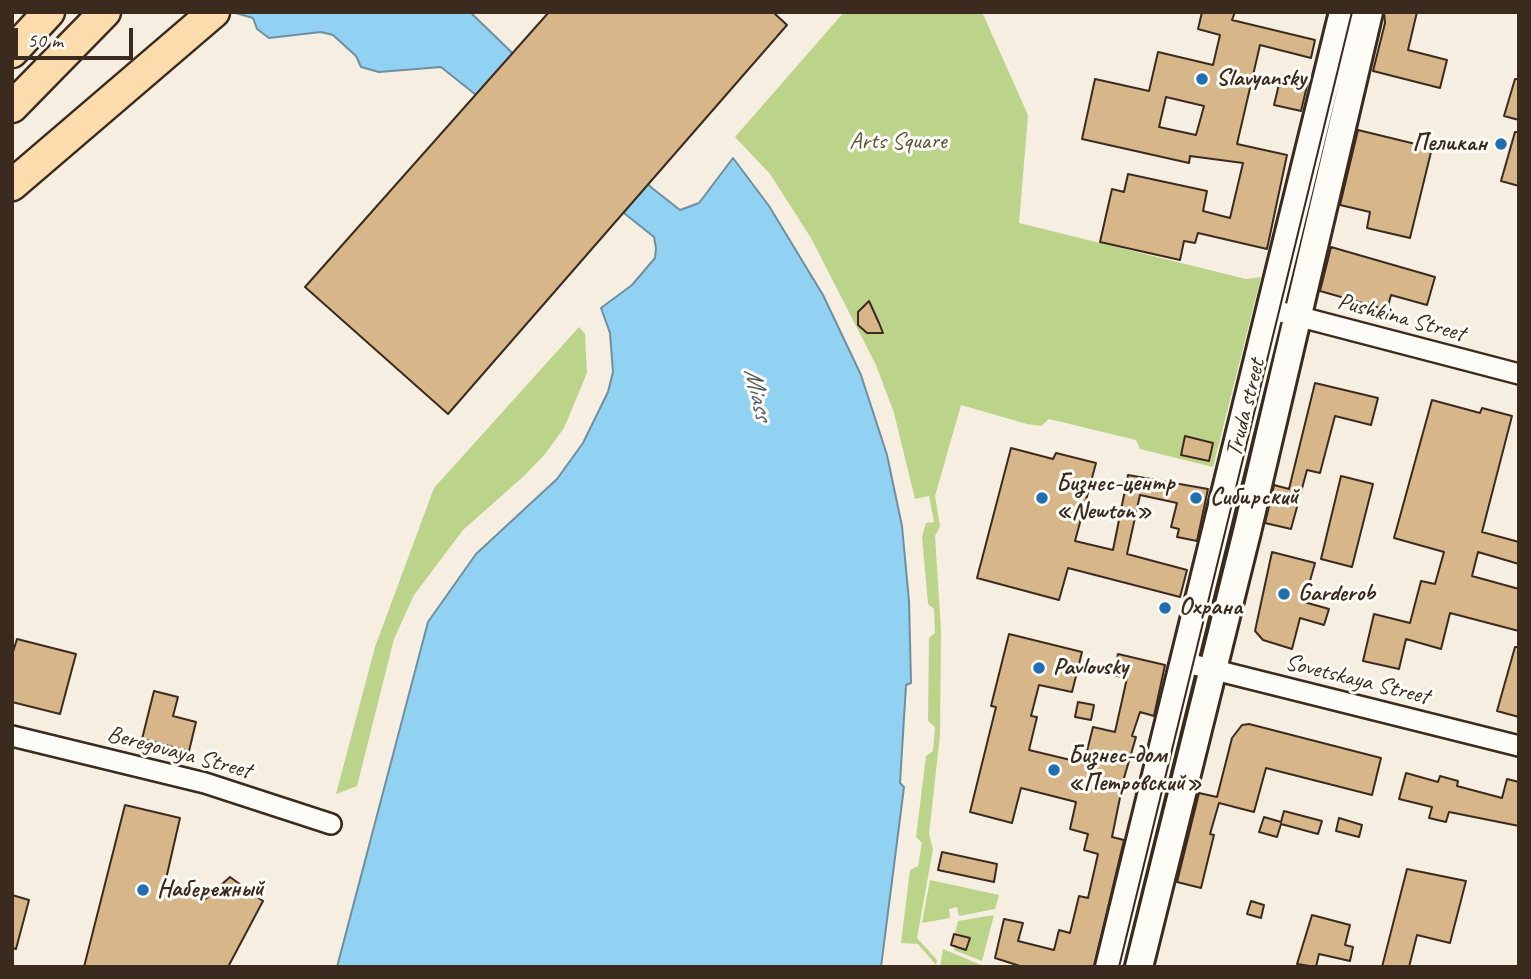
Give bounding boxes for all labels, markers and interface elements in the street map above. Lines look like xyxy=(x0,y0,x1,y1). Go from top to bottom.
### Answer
scale bar xyxy=(18,14,136,58)
text: 50 m xyxy=(27,27,63,53)
place label: Slavyansky xyxy=(1216,65,1306,93)
marker: Slavyansky xyxy=(1194,71,1210,87)
park label: Arts Square xyxy=(849,128,947,156)
place label: Пеликан xyxy=(1413,130,1487,158)
marker: Пеликан xyxy=(1493,136,1509,152)
street label: Pushkina Street xyxy=(1334,287,1468,349)
street label: Truda street xyxy=(1220,356,1272,460)
water label: Miass xyxy=(736,365,778,423)
place label: Бизнес-центр «Newton» xyxy=(1056,470,1174,526)
place label: Сибирский xyxy=(1210,484,1298,512)
marker: Бизнес-центр «Newton» xyxy=(1034,490,1050,506)
marker: Сибирский xyxy=(1188,490,1204,506)
place label: Garderob xyxy=(1298,580,1375,608)
marker: Garderob xyxy=(1276,586,1292,602)
place label: Охрана xyxy=(1179,594,1242,622)
marker: Охрана xyxy=(1157,600,1173,616)
street label: Sovetskaya Street xyxy=(1282,648,1432,712)
place label: Pavlovsky xyxy=(1053,654,1128,682)
marker: Pavlovsky xyxy=(1031,660,1047,676)
street label: Beregovaya Street xyxy=(104,720,254,786)
place label: Бизнес-дом «Петровский» xyxy=(1068,742,1202,798)
marker: Бизнес-дом «Петровский» xyxy=(1046,762,1062,778)
place label: Набережный xyxy=(157,876,264,904)
marker: Набережный xyxy=(135,882,151,898)

